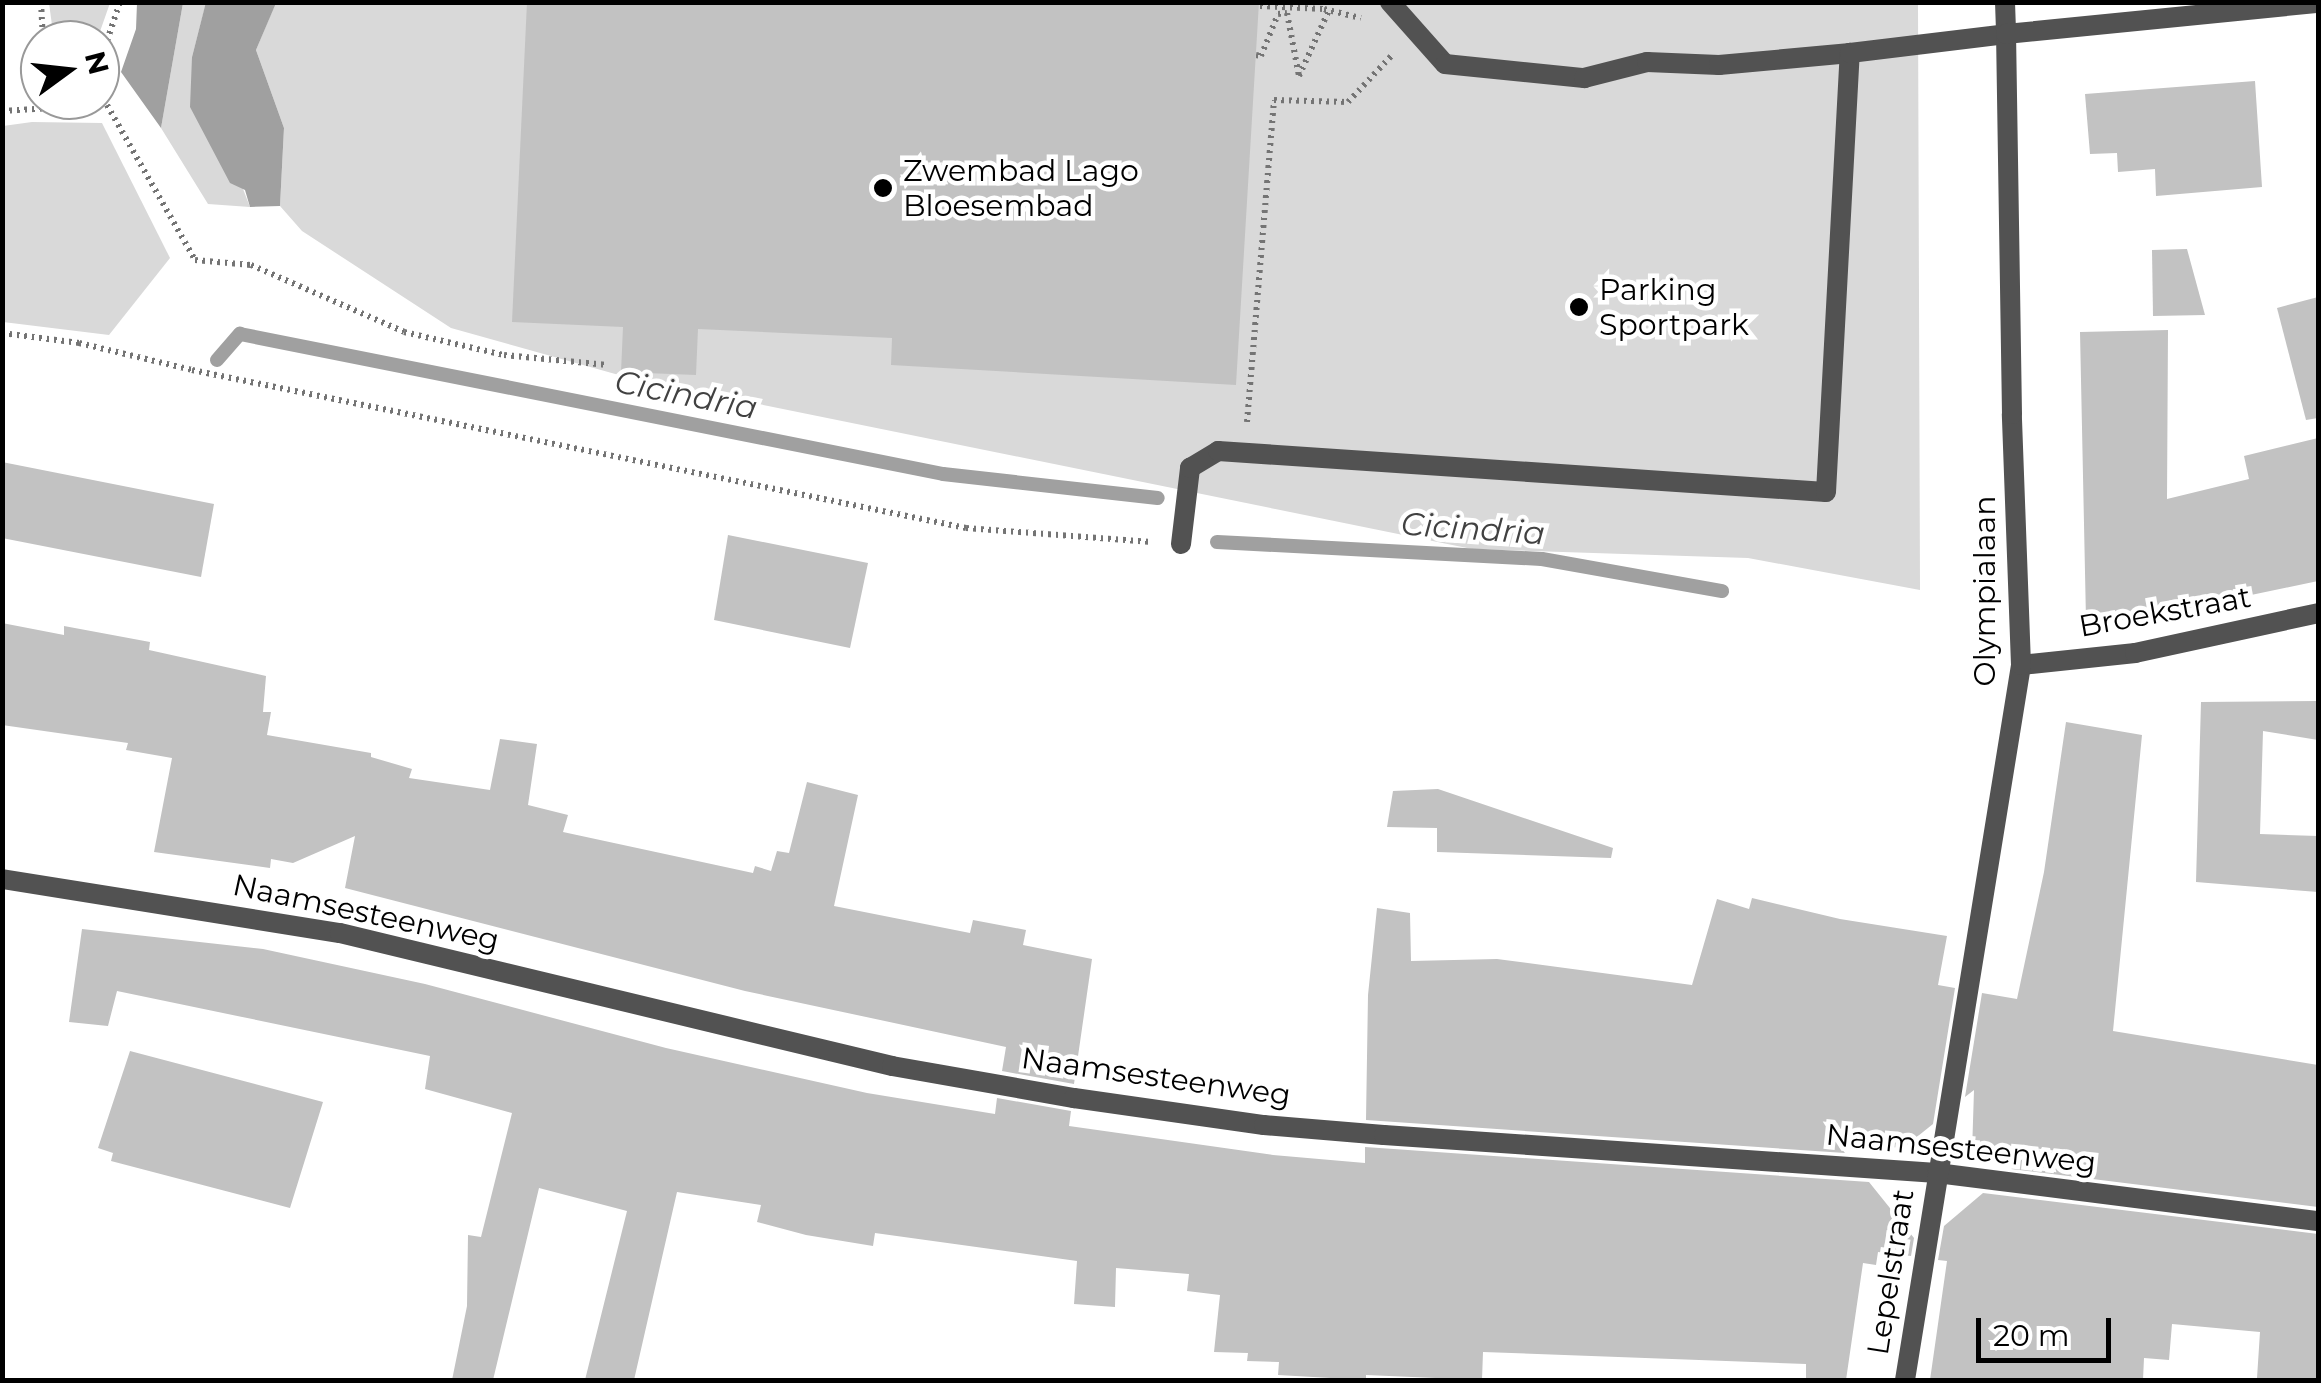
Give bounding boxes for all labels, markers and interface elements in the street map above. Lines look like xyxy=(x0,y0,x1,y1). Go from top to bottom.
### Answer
north arrow xyxy=(20,20,120,120)
text: N xyxy=(78,47,116,78)
place label: Zwembad Lago Bloesembad xyxy=(903,153,1139,224)
marker: Zwembad Lago Bloesembad xyxy=(872,177,894,199)
place label: Parking Sportpark xyxy=(1599,272,1749,342)
marker: Parking Sportpark xyxy=(1568,296,1590,318)
water label: Cicindria xyxy=(612,362,760,428)
street label: Olympialaan xyxy=(1967,495,2003,687)
water label: Cicindria xyxy=(1400,505,1546,553)
street label: Broekstraat xyxy=(2076,579,2254,645)
street label: Naamsesteenweg xyxy=(230,867,502,959)
street label: Naamsesteenweg xyxy=(1019,1040,1293,1114)
street label: Naamsesteenweg xyxy=(1824,1117,2098,1181)
street label: Lepelstraat xyxy=(1860,1187,1922,1357)
scale bar xyxy=(1981,1298,2116,1360)
text: 20 m xyxy=(1993,1317,2070,1354)

